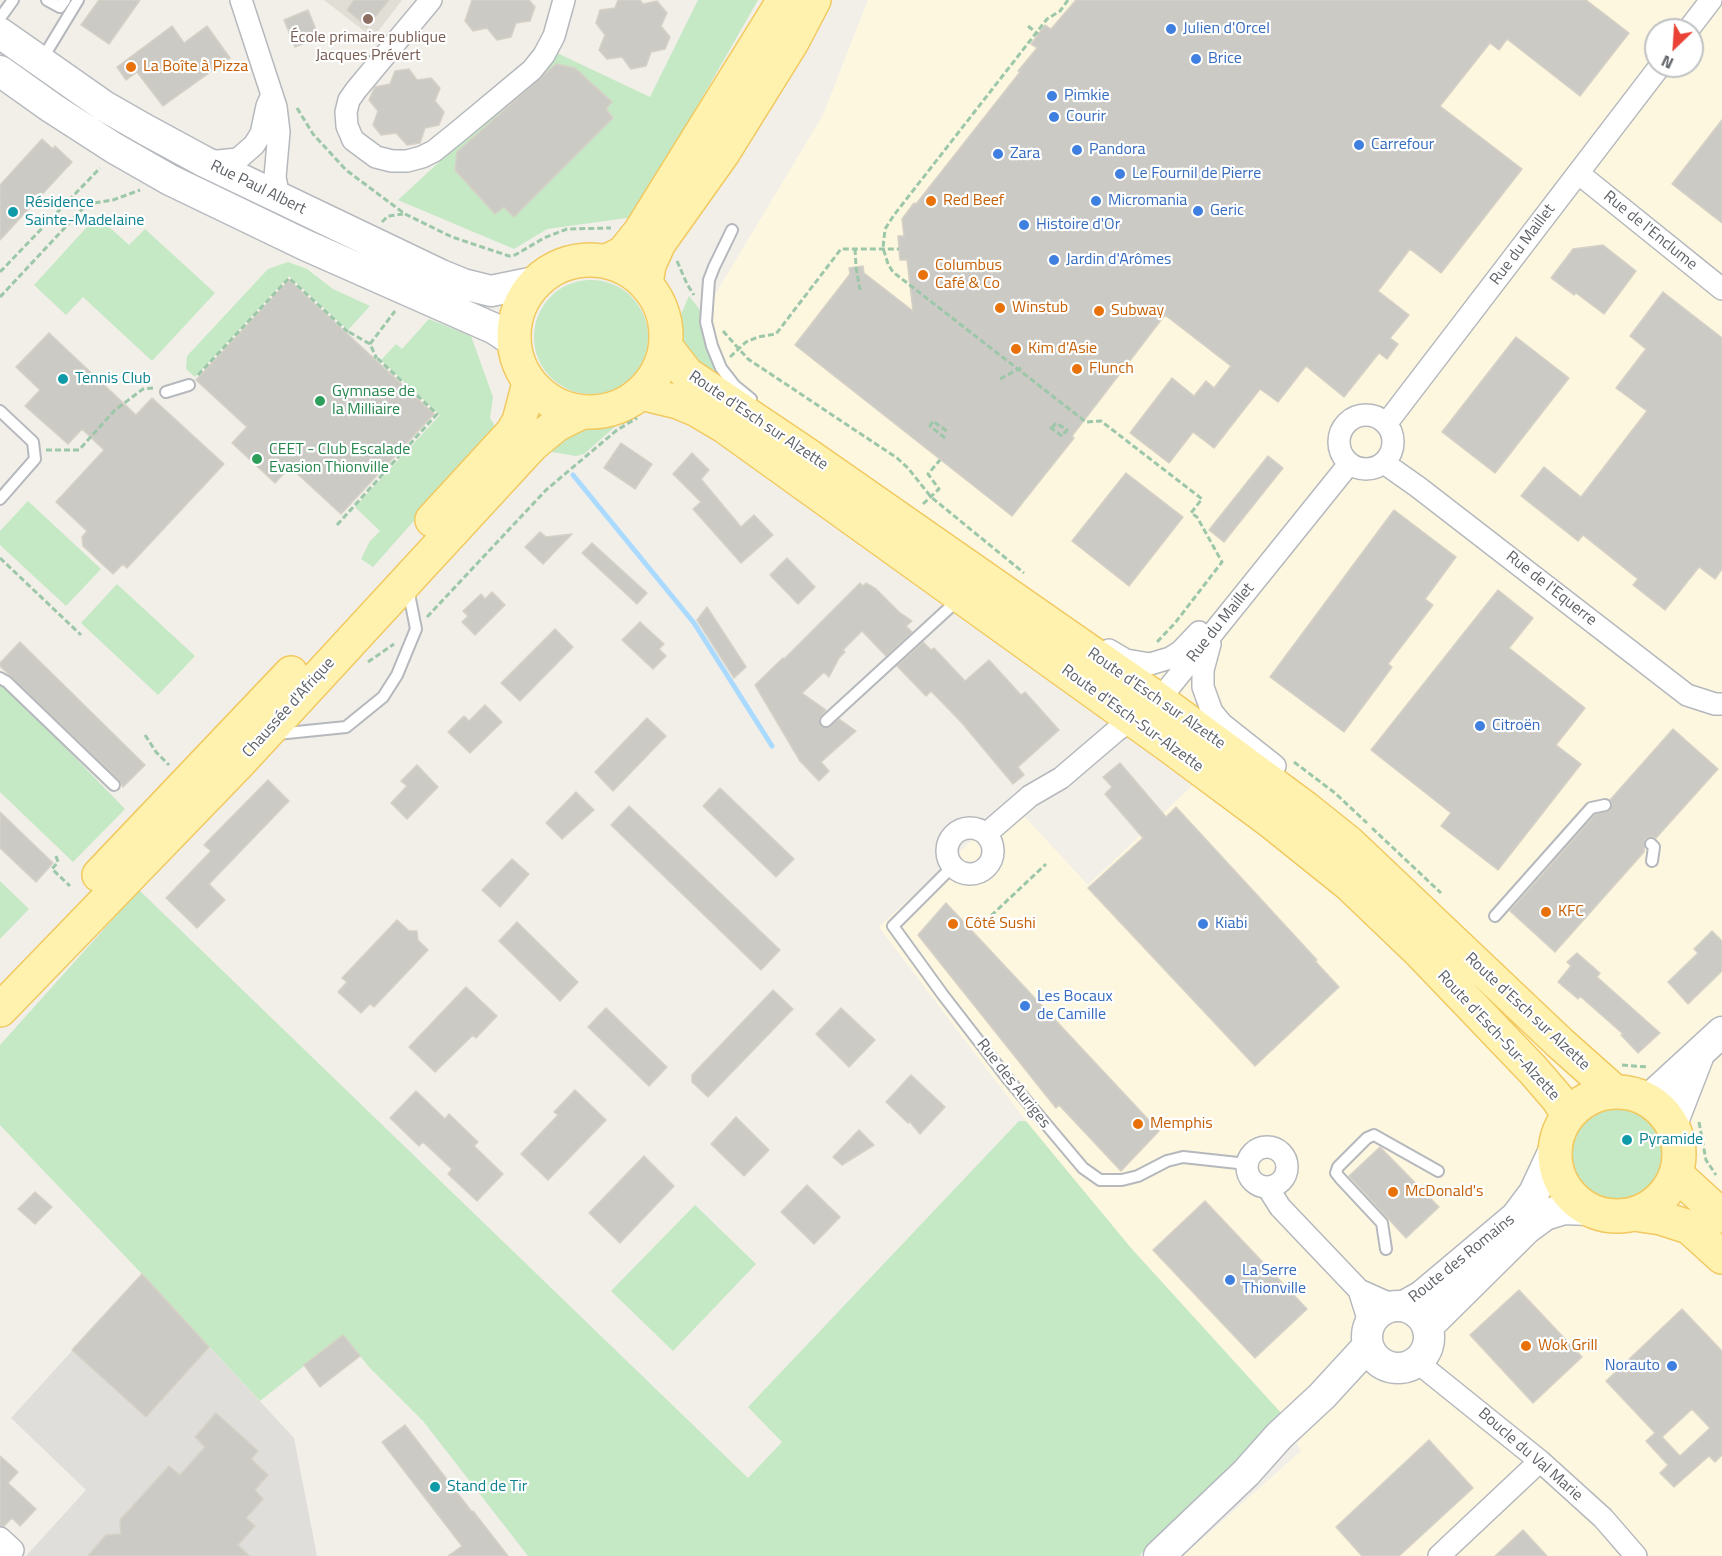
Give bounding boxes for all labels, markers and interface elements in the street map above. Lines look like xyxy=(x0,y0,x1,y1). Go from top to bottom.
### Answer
marker: École primaire publique Jacques Prévert xyxy=(361,12,375,26)
north arrow xyxy=(1644,18,1704,78)
place label: Julien d'Orcel xyxy=(1183,19,1270,39)
marker: Julien d'Orcel xyxy=(1164,22,1178,36)
place label: École primaire publique Jacques Prévert xyxy=(290,28,446,66)
place label: Brice xyxy=(1208,49,1242,69)
text: N xyxy=(1657,49,1677,76)
marker: Brice xyxy=(1189,52,1203,66)
place label: La Boîte à Pizza xyxy=(143,57,248,77)
marker: La Boîte à Pizza xyxy=(124,60,138,74)
place label: Pimkie xyxy=(1064,86,1110,106)
marker: Pimkie xyxy=(1045,89,1059,103)
place label: Courir xyxy=(1066,107,1106,127)
marker: Courir xyxy=(1047,110,1061,124)
place label: Carrefour xyxy=(1371,135,1434,155)
marker: Carrefour xyxy=(1352,138,1366,152)
place label: Pandora xyxy=(1089,140,1145,160)
marker: Pandora xyxy=(1070,143,1084,157)
place label: Zara xyxy=(1010,144,1040,164)
marker: Zara xyxy=(991,147,1005,161)
street label: Rue Paul Albert xyxy=(207,157,309,219)
place label: Le Fournil de Pierre xyxy=(1132,164,1261,184)
marker: Le Fournil de Pierre xyxy=(1113,167,1127,181)
street label: Rue de l'Enclume xyxy=(1599,187,1701,275)
place label: Red Beef xyxy=(943,191,1004,211)
place label: Micromania xyxy=(1108,191,1187,211)
place label: Résidence Sainte-Madelaine xyxy=(25,193,144,231)
marker: Red Beef xyxy=(924,194,938,208)
marker: Micromania xyxy=(1089,194,1103,208)
place label: Geric xyxy=(1210,201,1244,221)
street label: Rue du Maillet xyxy=(1486,201,1560,289)
marker: Geric xyxy=(1191,204,1205,218)
marker: Résidence Sainte-Madelaine xyxy=(6,205,20,219)
place label: Histoire d'Or xyxy=(1036,215,1120,235)
marker: Histoire d'Or xyxy=(1017,218,1031,232)
place label: Jardin d'Arômes xyxy=(1066,250,1171,270)
marker: Jardin d'Arômes xyxy=(1047,253,1061,267)
place label: Columbus Café & Co xyxy=(935,256,1002,294)
marker: Columbus Café & Co xyxy=(916,268,930,282)
place label: Winstub xyxy=(1012,298,1068,318)
marker: Winstub xyxy=(993,301,1007,315)
place label: Subway xyxy=(1111,301,1164,321)
marker: Subway xyxy=(1092,304,1106,318)
place label: Kim d'Asie xyxy=(1028,339,1097,359)
marker: Kim d'Asie xyxy=(1009,342,1023,356)
place label: Flunch xyxy=(1089,359,1134,379)
marker: Flunch xyxy=(1070,362,1084,376)
street label: Route d'Esch sur Alzette xyxy=(685,367,831,475)
place label: Tennis Club xyxy=(75,369,151,389)
marker: Tennis Club xyxy=(56,372,70,386)
place label: Gymnase de la Milliaire xyxy=(332,382,415,420)
marker: Gymnase de la Milliaire xyxy=(313,394,327,408)
place label: CEET - Club Escalade Evasion Thionville xyxy=(269,440,410,478)
marker: CEET - Club Escalade Evasion Thionville xyxy=(250,452,264,466)
street label: Rue de l'Equerre xyxy=(1502,548,1600,630)
street label: Rue du Maillet xyxy=(1183,580,1259,666)
street label: Route d'Esch sur Alzette xyxy=(1083,644,1229,754)
street label: Chaussée d'Afrique xyxy=(239,654,339,762)
street label: Route d'Esch-Sur-Alzette xyxy=(1057,661,1207,777)
place label: Citroën xyxy=(1492,716,1540,736)
marker: Citroën xyxy=(1473,719,1487,733)
place label: KFC xyxy=(1558,902,1584,922)
marker: KFC xyxy=(1539,905,1553,919)
place label: Côté Sushi xyxy=(965,914,1036,934)
place label: Kiabi xyxy=(1215,914,1248,934)
marker: Côté Sushi xyxy=(946,917,960,931)
marker: Kiabi xyxy=(1196,917,1210,931)
street label: Route d'Esch sur Alzette xyxy=(1461,949,1593,1075)
street label: Route d'Esch-Sur-Alzette xyxy=(1433,967,1563,1105)
place label: Les Bocaux de Camille xyxy=(1037,987,1113,1025)
marker: Les Bocaux de Camille xyxy=(1018,999,1032,1013)
street label: Rue des Auriges xyxy=(972,1035,1054,1133)
place label: Memphis xyxy=(1150,1114,1213,1134)
marker: Memphis xyxy=(1131,1117,1145,1131)
place label: Pyramide xyxy=(1639,1130,1703,1150)
marker: Pyramide xyxy=(1620,1133,1634,1147)
place label: McDonald's xyxy=(1405,1182,1484,1202)
marker: McDonald's xyxy=(1386,1185,1400,1199)
street label: Route des Romains xyxy=(1405,1210,1519,1308)
place label: La Serre Thionville xyxy=(1242,1261,1306,1299)
marker: La Serre Thionville xyxy=(1223,1273,1237,1287)
place label: Wok Grill xyxy=(1538,1336,1598,1356)
marker: Wok Grill xyxy=(1519,1339,1533,1353)
place label: Norauto xyxy=(1605,1356,1660,1376)
marker: Norauto xyxy=(1665,1359,1679,1373)
street label: Boucle du Val Marie xyxy=(1474,1404,1586,1506)
place label: Stand de Tir xyxy=(447,1477,527,1497)
marker: Stand de Tir xyxy=(428,1480,442,1494)

